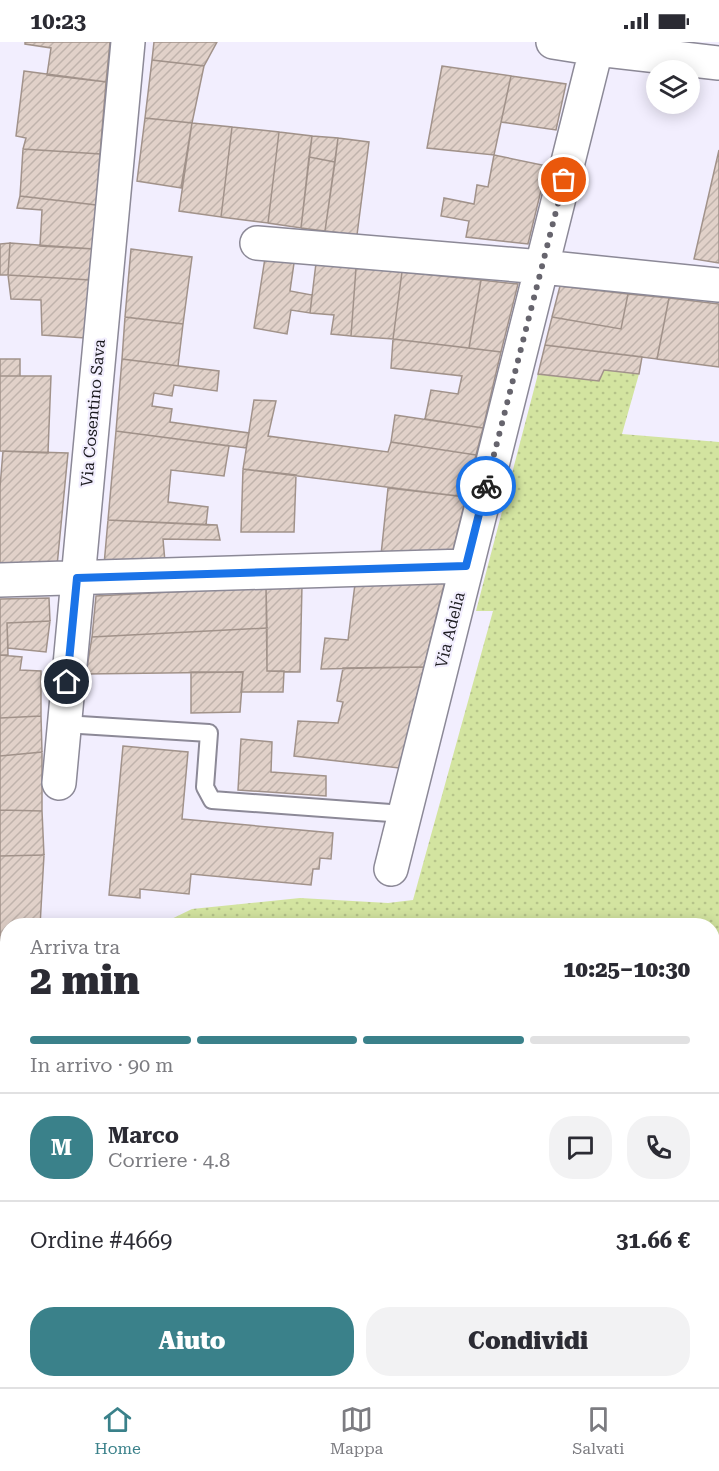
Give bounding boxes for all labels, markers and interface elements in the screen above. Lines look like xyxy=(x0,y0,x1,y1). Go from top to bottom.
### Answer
text: 10:23 xyxy=(30,9,86,34)
map controls xyxy=(646,60,700,114)
button: layers xyxy=(646,60,700,114)
pin xyxy=(538,154,589,205)
icon: bag xyxy=(547,163,580,196)
street label: Via Cosentino Sava xyxy=(77,338,109,488)
courier xyxy=(456,456,516,516)
icon: bike xyxy=(470,470,503,503)
street label: Via Adelia xyxy=(431,590,469,670)
pin xyxy=(41,656,92,707)
icon: home xyxy=(50,665,83,698)
text: Arriva tra xyxy=(30,935,120,959)
text: 10:25–10:30 xyxy=(563,957,690,982)
text: 2 min xyxy=(30,958,140,1004)
text: In arrivo · 90 m xyxy=(30,1053,173,1077)
button: chat xyxy=(549,1116,612,1179)
button: phone xyxy=(627,1116,690,1179)
text: Marco xyxy=(108,1123,179,1148)
text: M xyxy=(51,1135,72,1160)
text: Corriere · 4.8 xyxy=(108,1148,230,1172)
text: Ordine #4669 xyxy=(30,1228,172,1253)
text: 31.66 € xyxy=(616,1228,690,1253)
button: Aiuto xyxy=(30,1307,354,1376)
button: Condividi xyxy=(366,1307,690,1376)
tab: Home xyxy=(95,1403,141,1458)
tab: Mappa xyxy=(330,1403,383,1458)
tab: Salvati xyxy=(572,1403,624,1458)

